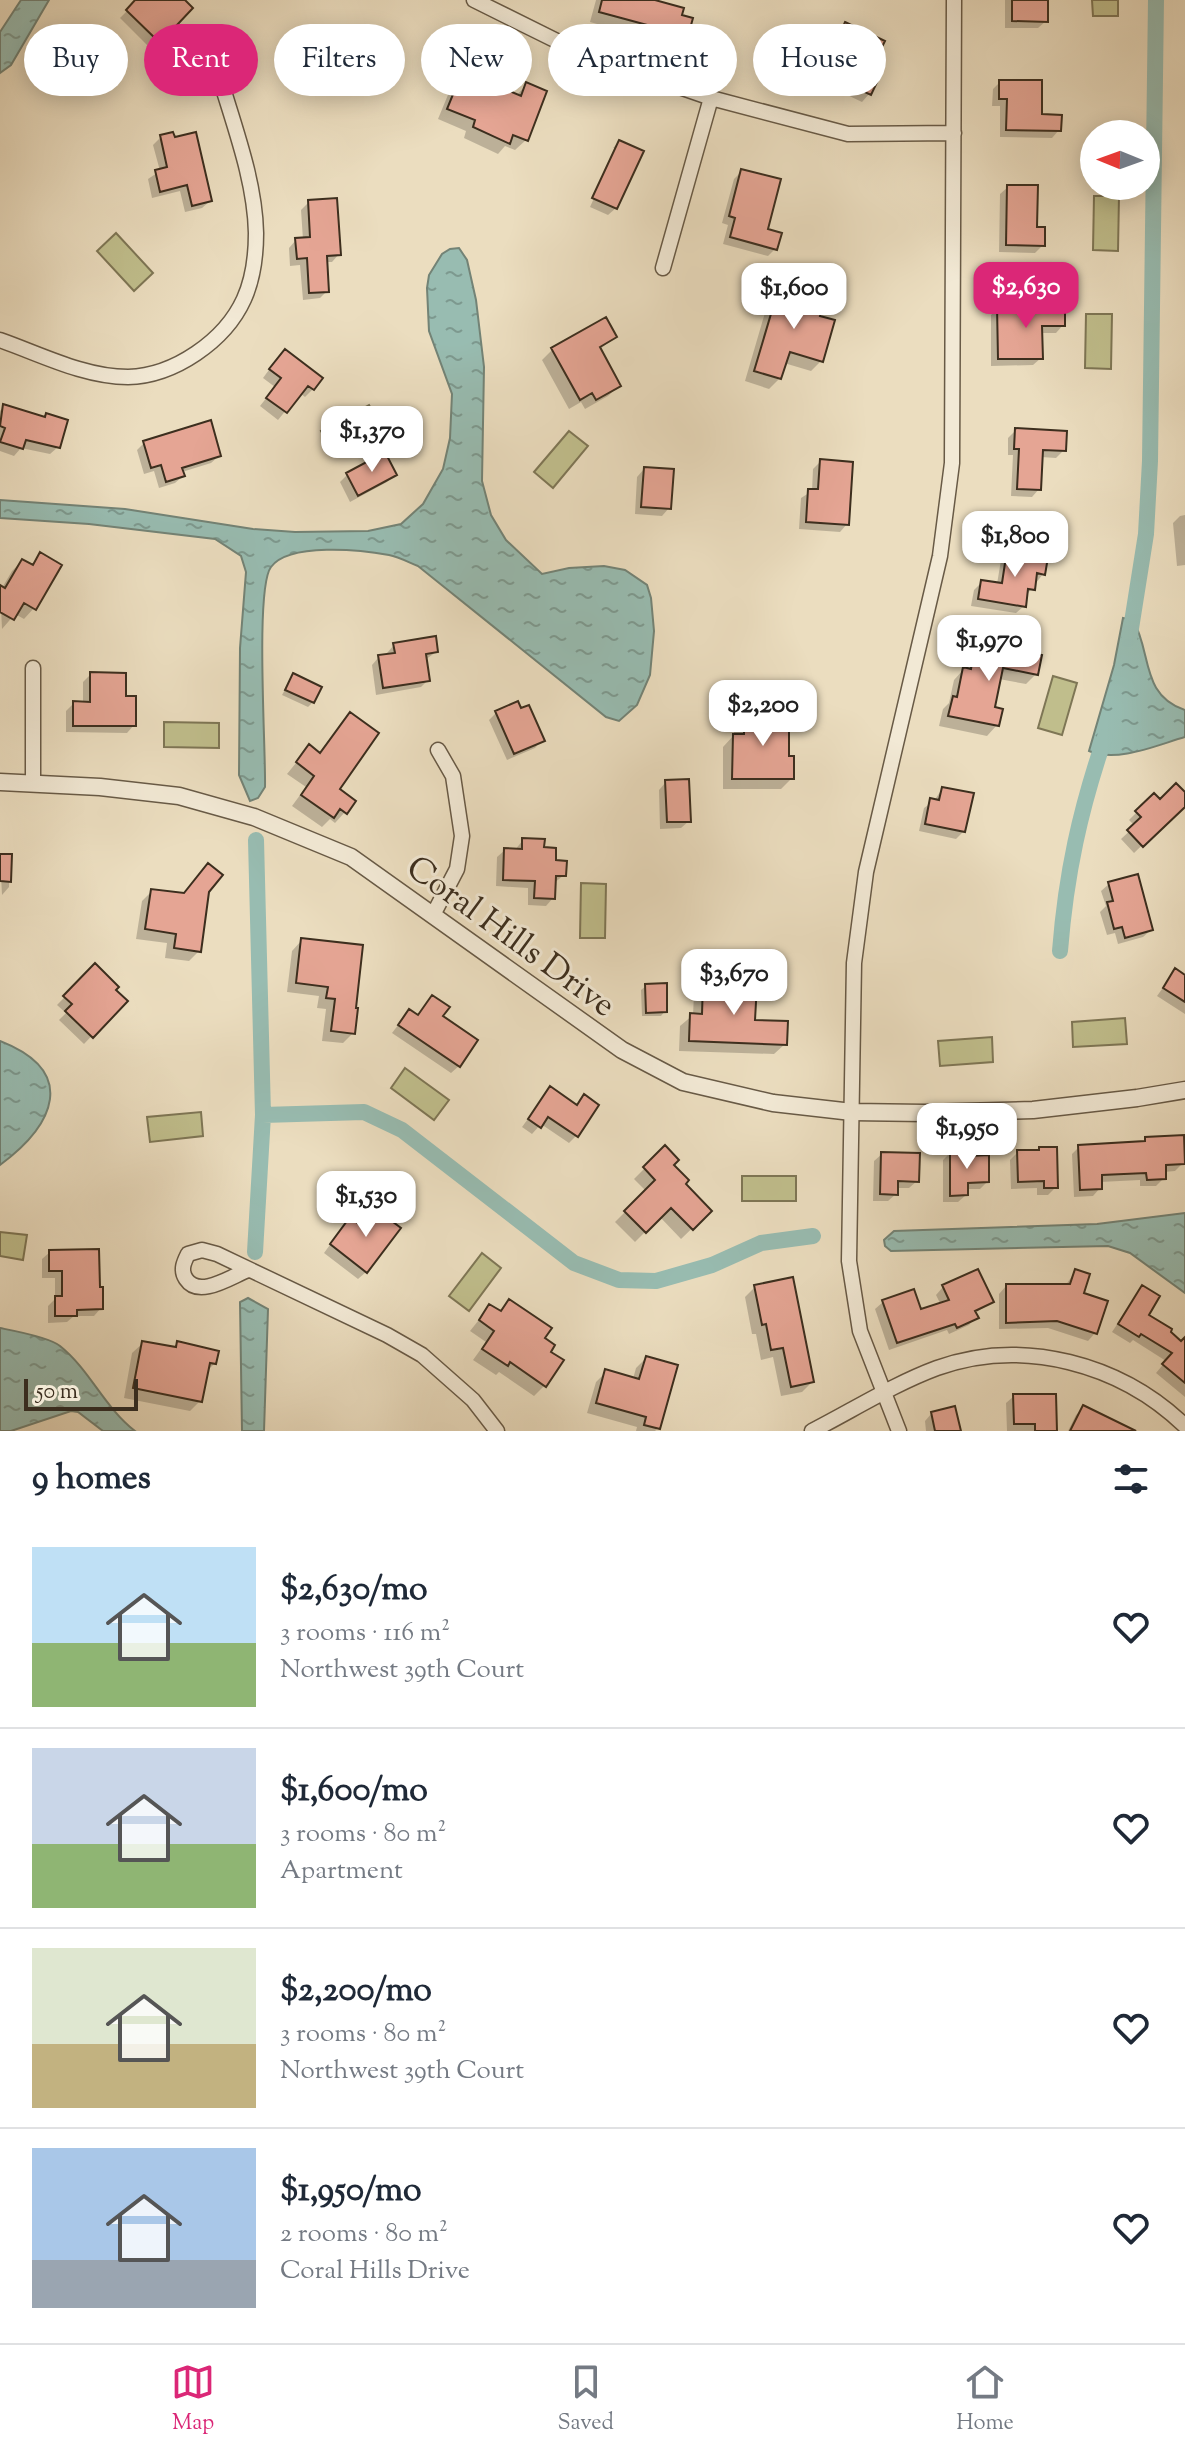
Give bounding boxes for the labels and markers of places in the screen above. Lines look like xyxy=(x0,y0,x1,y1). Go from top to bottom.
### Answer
pin: $2,630 xyxy=(961,262,1091,330)
pin: $1,600 xyxy=(729,263,859,331)
pin: $1,370 xyxy=(307,406,437,474)
pin: $1,800 xyxy=(950,511,1080,579)
pin: $1,970 xyxy=(924,615,1054,683)
pin: $2,200 xyxy=(698,680,828,748)
pin: $3,670 xyxy=(669,949,799,1017)
pin: $1,950 xyxy=(902,1103,1032,1171)
pin: $1,530 xyxy=(301,1171,431,1239)

